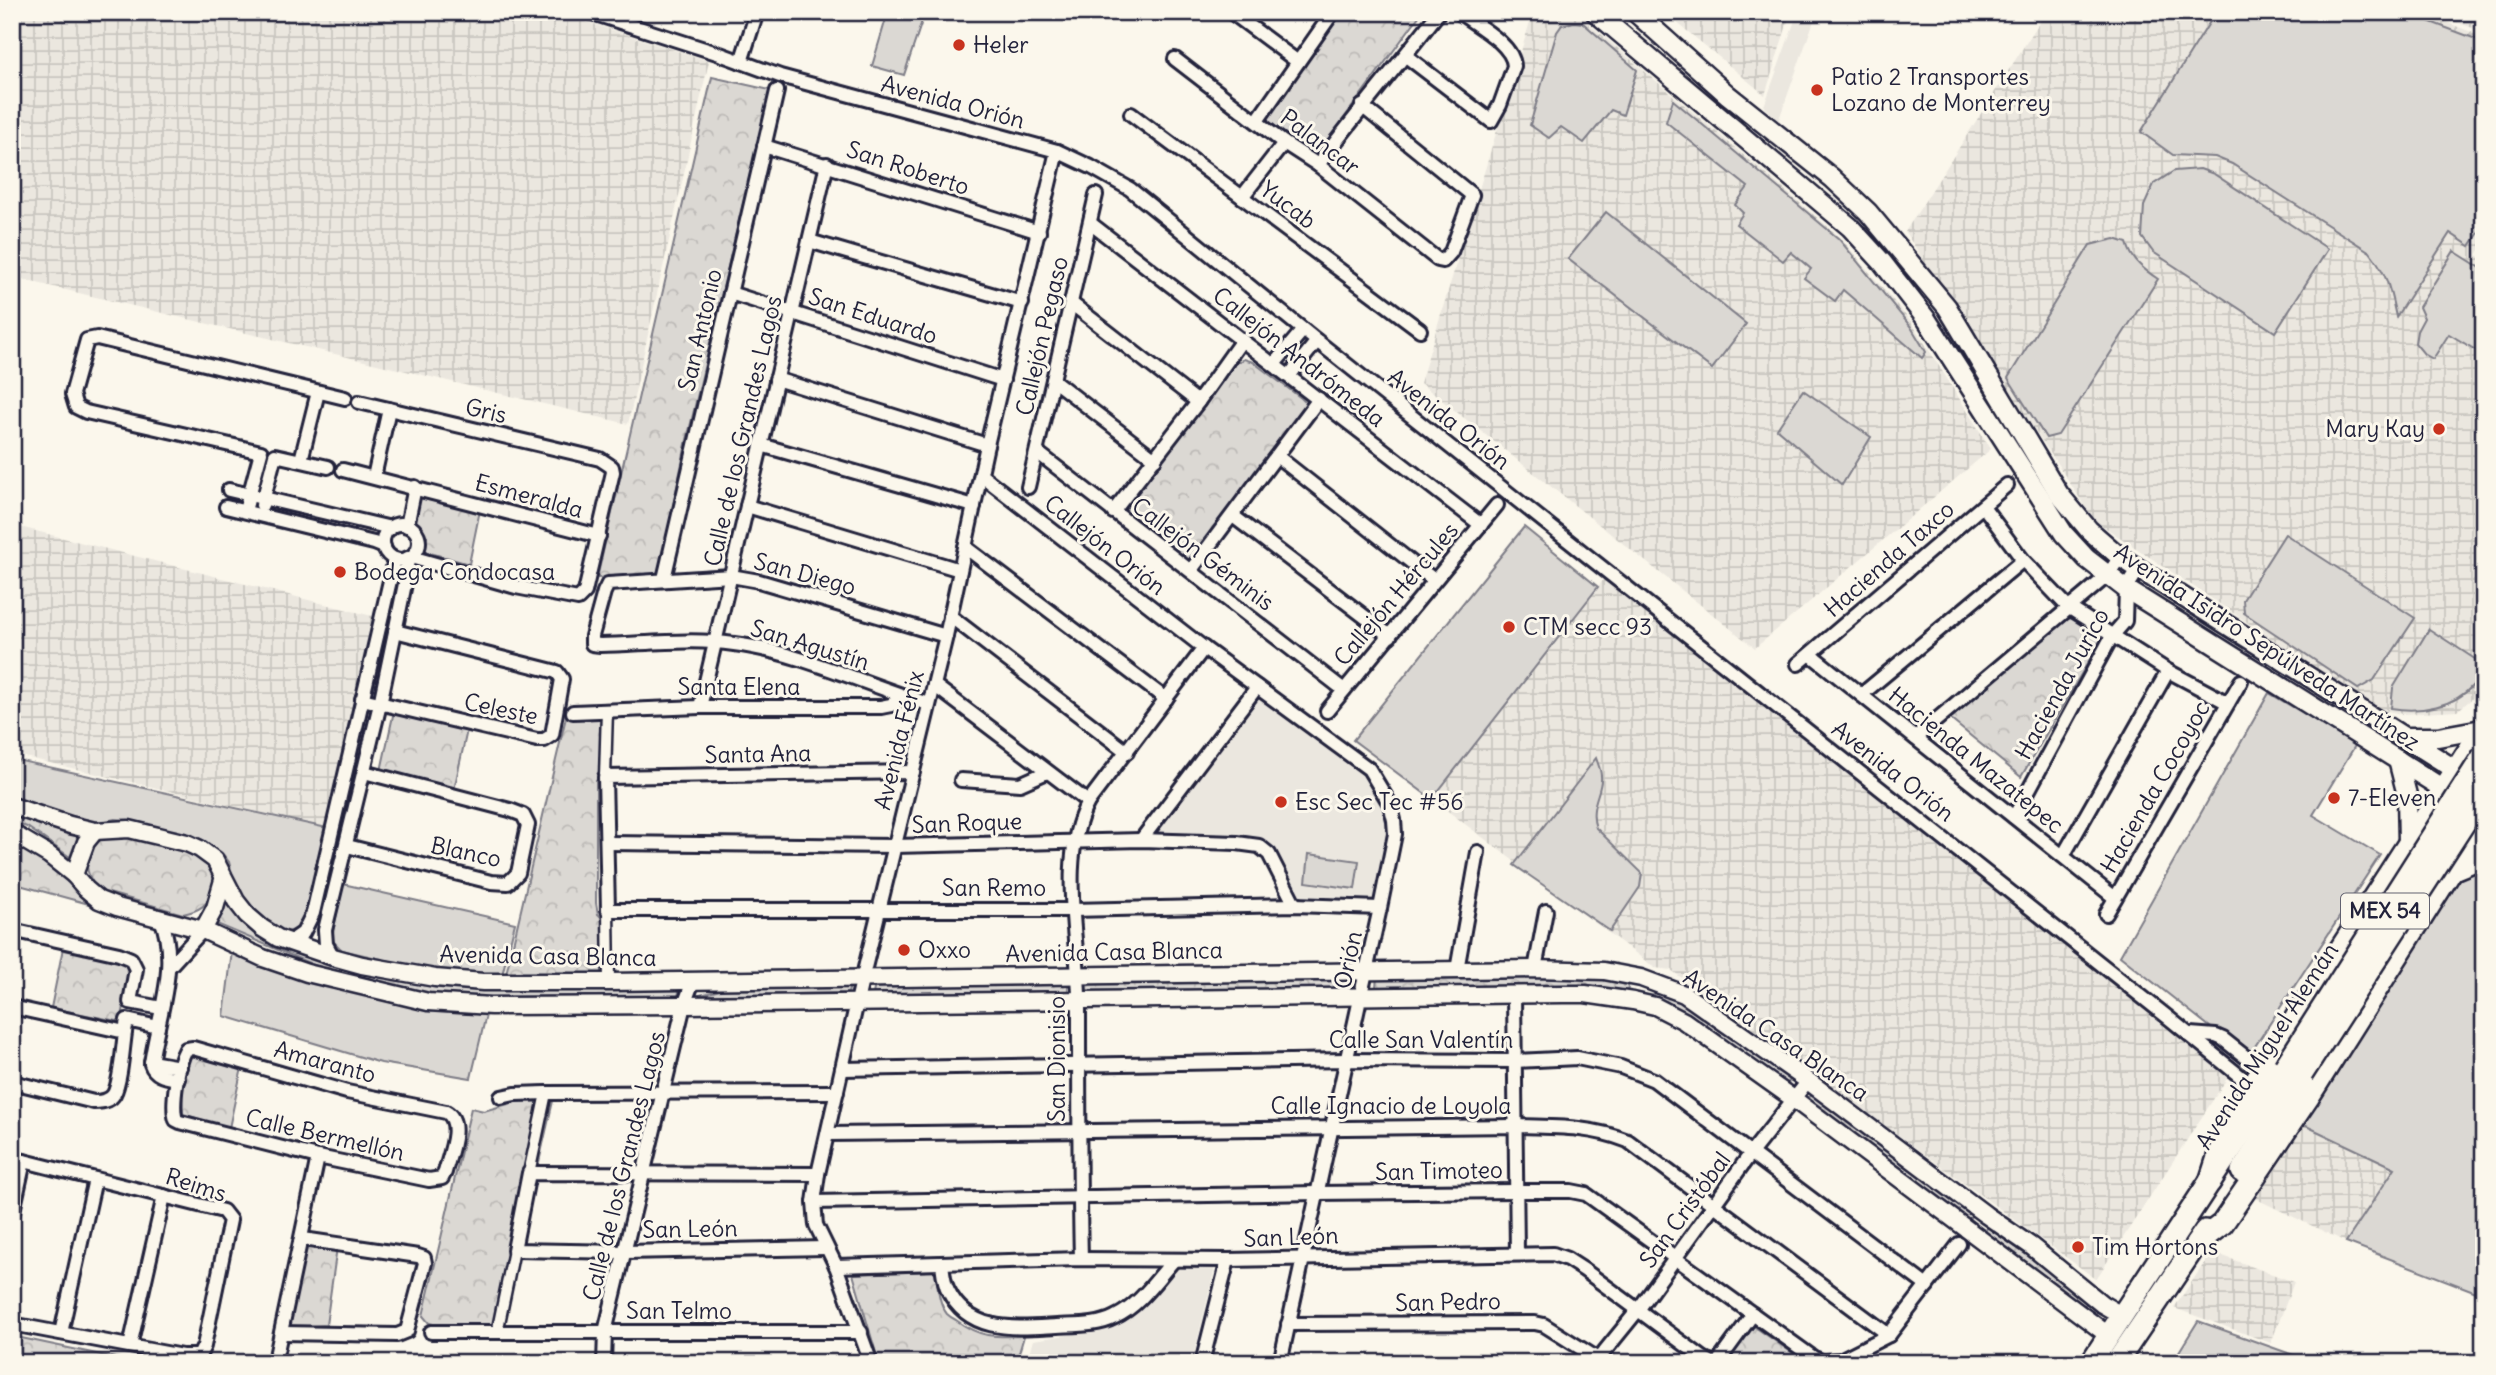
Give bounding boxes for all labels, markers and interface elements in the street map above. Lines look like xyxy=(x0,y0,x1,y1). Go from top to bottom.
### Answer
place label: Heler xyxy=(973,30,1029,59)
marker: Heler xyxy=(951,37,967,53)
place label: Patio 2 Transportes Lozano de Monterrey xyxy=(1831,62,2051,117)
street label: Avenida Orión xyxy=(878,68,1028,135)
marker: Patio 2 Transportes Lozano de Monterrey xyxy=(1809,82,1825,98)
street label: Palancar xyxy=(1275,102,1366,181)
street label: San Roberto xyxy=(843,134,973,201)
street label: Yucab xyxy=(1255,174,1322,235)
street label: Callejón Pegaso xyxy=(1009,254,1074,418)
street label: San Antonio xyxy=(671,266,728,394)
street label: Callejón Andrómeda xyxy=(1207,280,1391,433)
street label: San Eduardo xyxy=(805,281,941,350)
street label: Calle de los Grandes Lagos xyxy=(697,293,788,569)
street label: Avenida Orión xyxy=(1382,362,1516,475)
street label: Gris xyxy=(463,392,510,429)
place label: Mary Kay xyxy=(2325,414,2425,443)
marker: Mary Kay xyxy=(2431,421,2447,437)
street label: Esmeralda xyxy=(472,467,586,524)
street label: Callejón Orión xyxy=(1039,488,1172,601)
street label: Callejón Géminis xyxy=(1126,491,1280,617)
street label: Hacienda Taxco xyxy=(1818,494,1960,623)
street label: Callejón Hércules xyxy=(1327,516,1464,671)
street label: Avenida Isidro Sepúlveda Martínez xyxy=(2109,537,2426,756)
street label: San Diego xyxy=(751,546,859,601)
place label: Bodega Condocasa xyxy=(354,557,555,586)
marker: Bodega Condocasa xyxy=(332,564,348,580)
street label: Hacienda Jurico xyxy=(2008,603,2115,764)
place label: CTM secc 93 xyxy=(1523,612,1652,641)
street label: San Agustín xyxy=(747,613,873,676)
marker: CTM secc 93 xyxy=(1501,619,1517,635)
street label: Avenida Fénix xyxy=(867,667,930,813)
street label: Santa Elena xyxy=(678,672,800,701)
street label: Hacienda Mazatepec xyxy=(1883,680,2070,839)
street label: Celeste xyxy=(461,687,541,730)
street label: Hacienda Cocoyoc xyxy=(2093,695,2216,878)
street label: Avenida Orión xyxy=(1826,714,1960,827)
street label: Santa Ana xyxy=(704,738,812,769)
place label: 7-Eleven xyxy=(2348,783,2436,812)
place label: Esc Sec Tec #56 xyxy=(1295,787,1464,816)
marker: 7-Eleven xyxy=(2326,790,2342,806)
marker: Esc Sec Tec #56 xyxy=(1273,794,1289,810)
street label: San Roque xyxy=(911,806,1023,839)
street label: Blanco xyxy=(428,830,504,873)
street label: San Remo xyxy=(942,873,1046,902)
road number: MEX 54 xyxy=(2341,894,2429,928)
street label: Orión xyxy=(1327,928,1368,992)
place label: Oxxo xyxy=(918,935,971,964)
street label: Avenida Casa Blanca xyxy=(1005,935,1223,968)
street label: Avenida Miguel Alemán xyxy=(2189,937,2344,1155)
street label: Avenida Casa Blanca xyxy=(439,939,657,972)
marker: Oxxo xyxy=(896,942,912,958)
street label: Avenida Casa Blanca xyxy=(1678,962,1874,1107)
street label: San Dionisio xyxy=(1042,996,1071,1122)
street label: Calle San Valentín xyxy=(1329,1025,1513,1054)
street label: Calle de los Grandes Lagos xyxy=(576,1028,671,1304)
street label: Amaranto xyxy=(271,1034,379,1089)
street label: Calle Ignacio de Loyola xyxy=(1271,1091,1512,1120)
street label: Calle Bermellón xyxy=(243,1102,407,1167)
street label: San Cristóbal xyxy=(1633,1146,1736,1273)
street label: San Timoteo xyxy=(1375,1155,1503,1186)
street label: Reims xyxy=(162,1161,230,1208)
street label: San León xyxy=(642,1213,738,1244)
street label: San León xyxy=(1243,1220,1339,1253)
place label: Tim Hortons xyxy=(2092,1232,2218,1261)
marker: Tim Hortons xyxy=(2070,1239,2086,1255)
street label: San Pedro xyxy=(1395,1286,1501,1317)
street label: San Telmo xyxy=(626,1296,732,1325)

